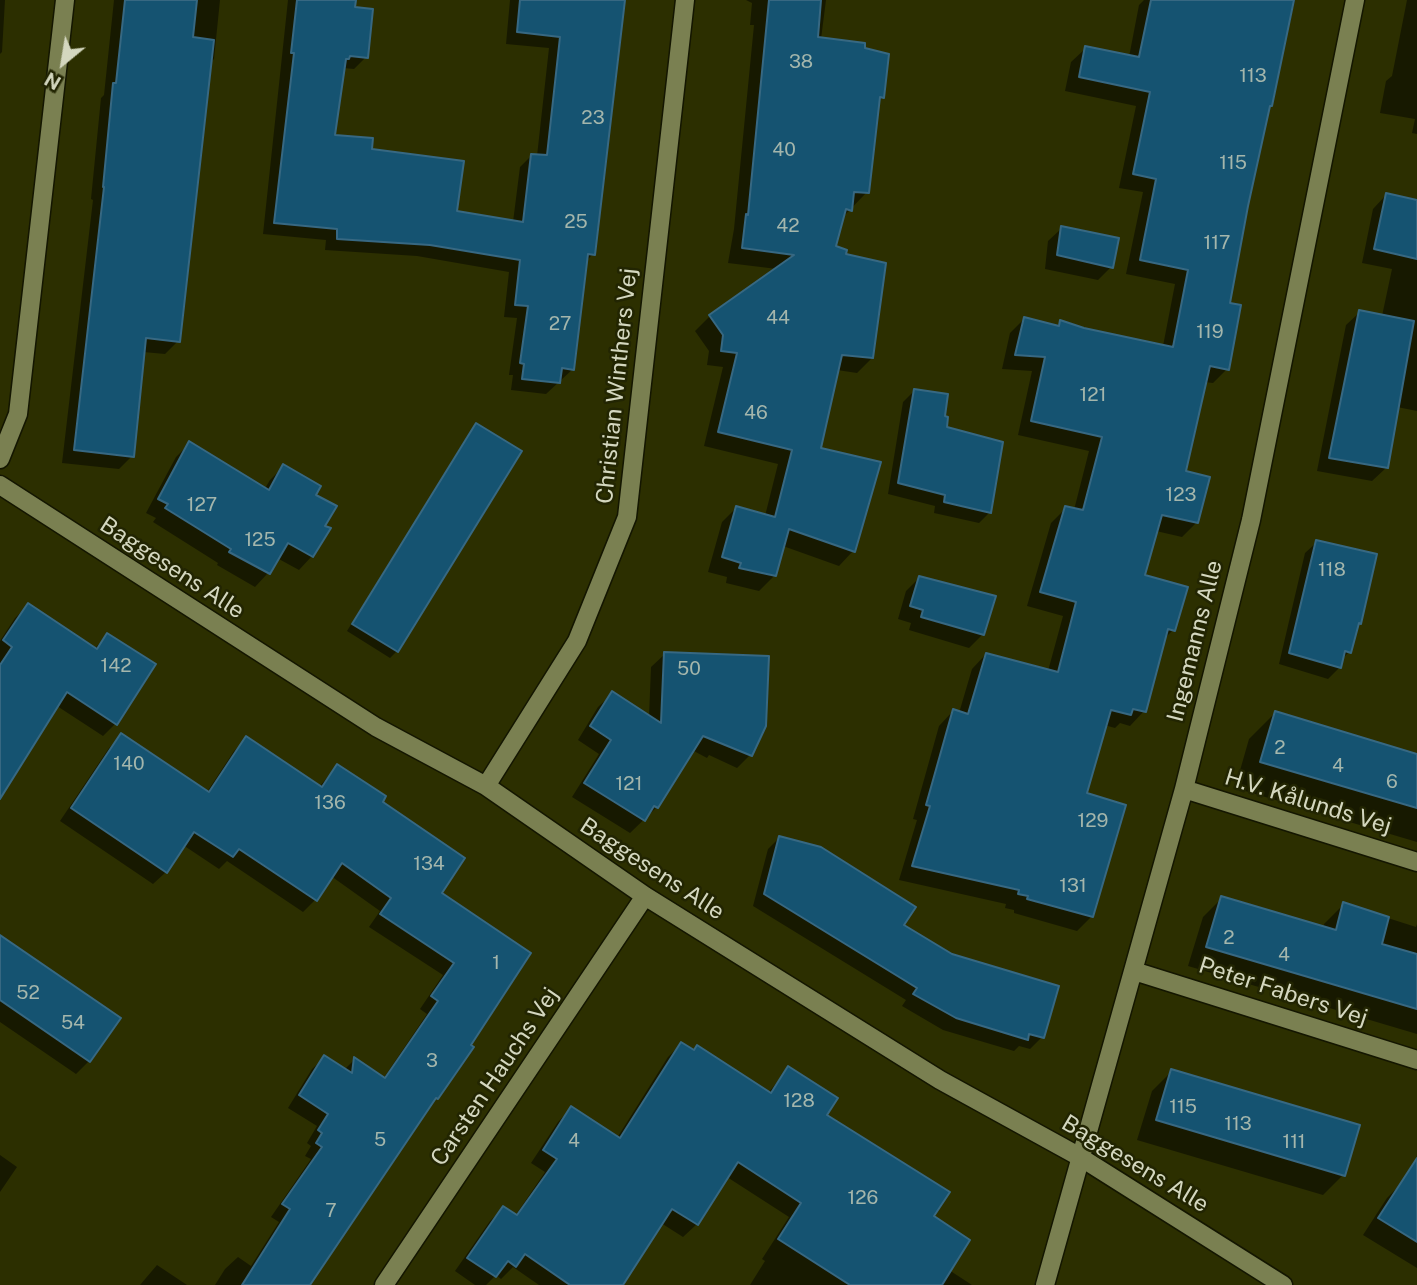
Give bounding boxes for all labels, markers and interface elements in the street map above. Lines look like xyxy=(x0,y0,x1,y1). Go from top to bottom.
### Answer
north arrow xyxy=(28,28,98,98)
house number: 38 xyxy=(789,51,813,73)
house number: 113 xyxy=(1239,65,1267,87)
text: N xyxy=(41,68,64,94)
house number: 23 xyxy=(581,107,605,129)
house number: 40 xyxy=(772,139,796,161)
house number: 115 xyxy=(1219,152,1247,174)
house number: 25 xyxy=(564,211,588,233)
house number: 42 xyxy=(776,215,800,237)
house number: 117 xyxy=(1204,232,1230,254)
street label: Christian Winthers Vej xyxy=(591,267,643,505)
house number: 44 xyxy=(766,307,790,329)
house number: 27 xyxy=(549,313,571,335)
house number: 119 xyxy=(1196,321,1224,343)
house number: 121 xyxy=(1080,384,1106,406)
house number: 46 xyxy=(744,402,768,424)
house number: 123 xyxy=(1165,484,1197,506)
house number: 127 xyxy=(187,494,217,516)
street label: Baggesens Alle xyxy=(95,511,249,625)
house number: 125 xyxy=(244,529,276,551)
street label: Ingemanns Alle xyxy=(1162,557,1228,725)
house number: 118 xyxy=(1318,559,1346,581)
house number: 142 xyxy=(101,655,131,677)
house number: 50 xyxy=(677,658,701,680)
house number: 2 xyxy=(1274,737,1286,759)
house number: 140 xyxy=(113,753,145,775)
house number: 4 xyxy=(1332,755,1344,777)
street label: H.V. Kålunds Vej xyxy=(1221,764,1395,840)
house number: 6 xyxy=(1386,771,1398,793)
house number: 121 xyxy=(616,773,642,795)
house number: 136 xyxy=(314,792,346,814)
house number: 129 xyxy=(1078,810,1108,832)
street label: Baggesens Alle xyxy=(575,812,729,926)
house number: 134 xyxy=(413,853,445,875)
house number: 131 xyxy=(1059,875,1087,897)
house number: 2 xyxy=(1223,927,1235,949)
house number: 4 xyxy=(1278,944,1290,966)
house number: 1 xyxy=(492,952,500,974)
street label: Peter Fabers Vej xyxy=(1195,952,1371,1032)
house number: 52 xyxy=(16,982,40,1004)
street label: Carsten Hauchs Vej xyxy=(425,983,565,1171)
house number: 54 xyxy=(61,1012,85,1034)
house number: 3 xyxy=(426,1050,438,1072)
house number: 128 xyxy=(783,1090,815,1112)
house number: 115 xyxy=(1169,1096,1197,1118)
street label: Baggesens Alle xyxy=(1057,1109,1213,1219)
house number: 113 xyxy=(1224,1113,1252,1135)
house number: 5 xyxy=(374,1129,386,1151)
house number: 4 xyxy=(568,1130,580,1152)
house number: 111 xyxy=(1282,1131,1306,1153)
house number: 126 xyxy=(848,1187,878,1209)
house number: 7 xyxy=(325,1200,337,1222)

